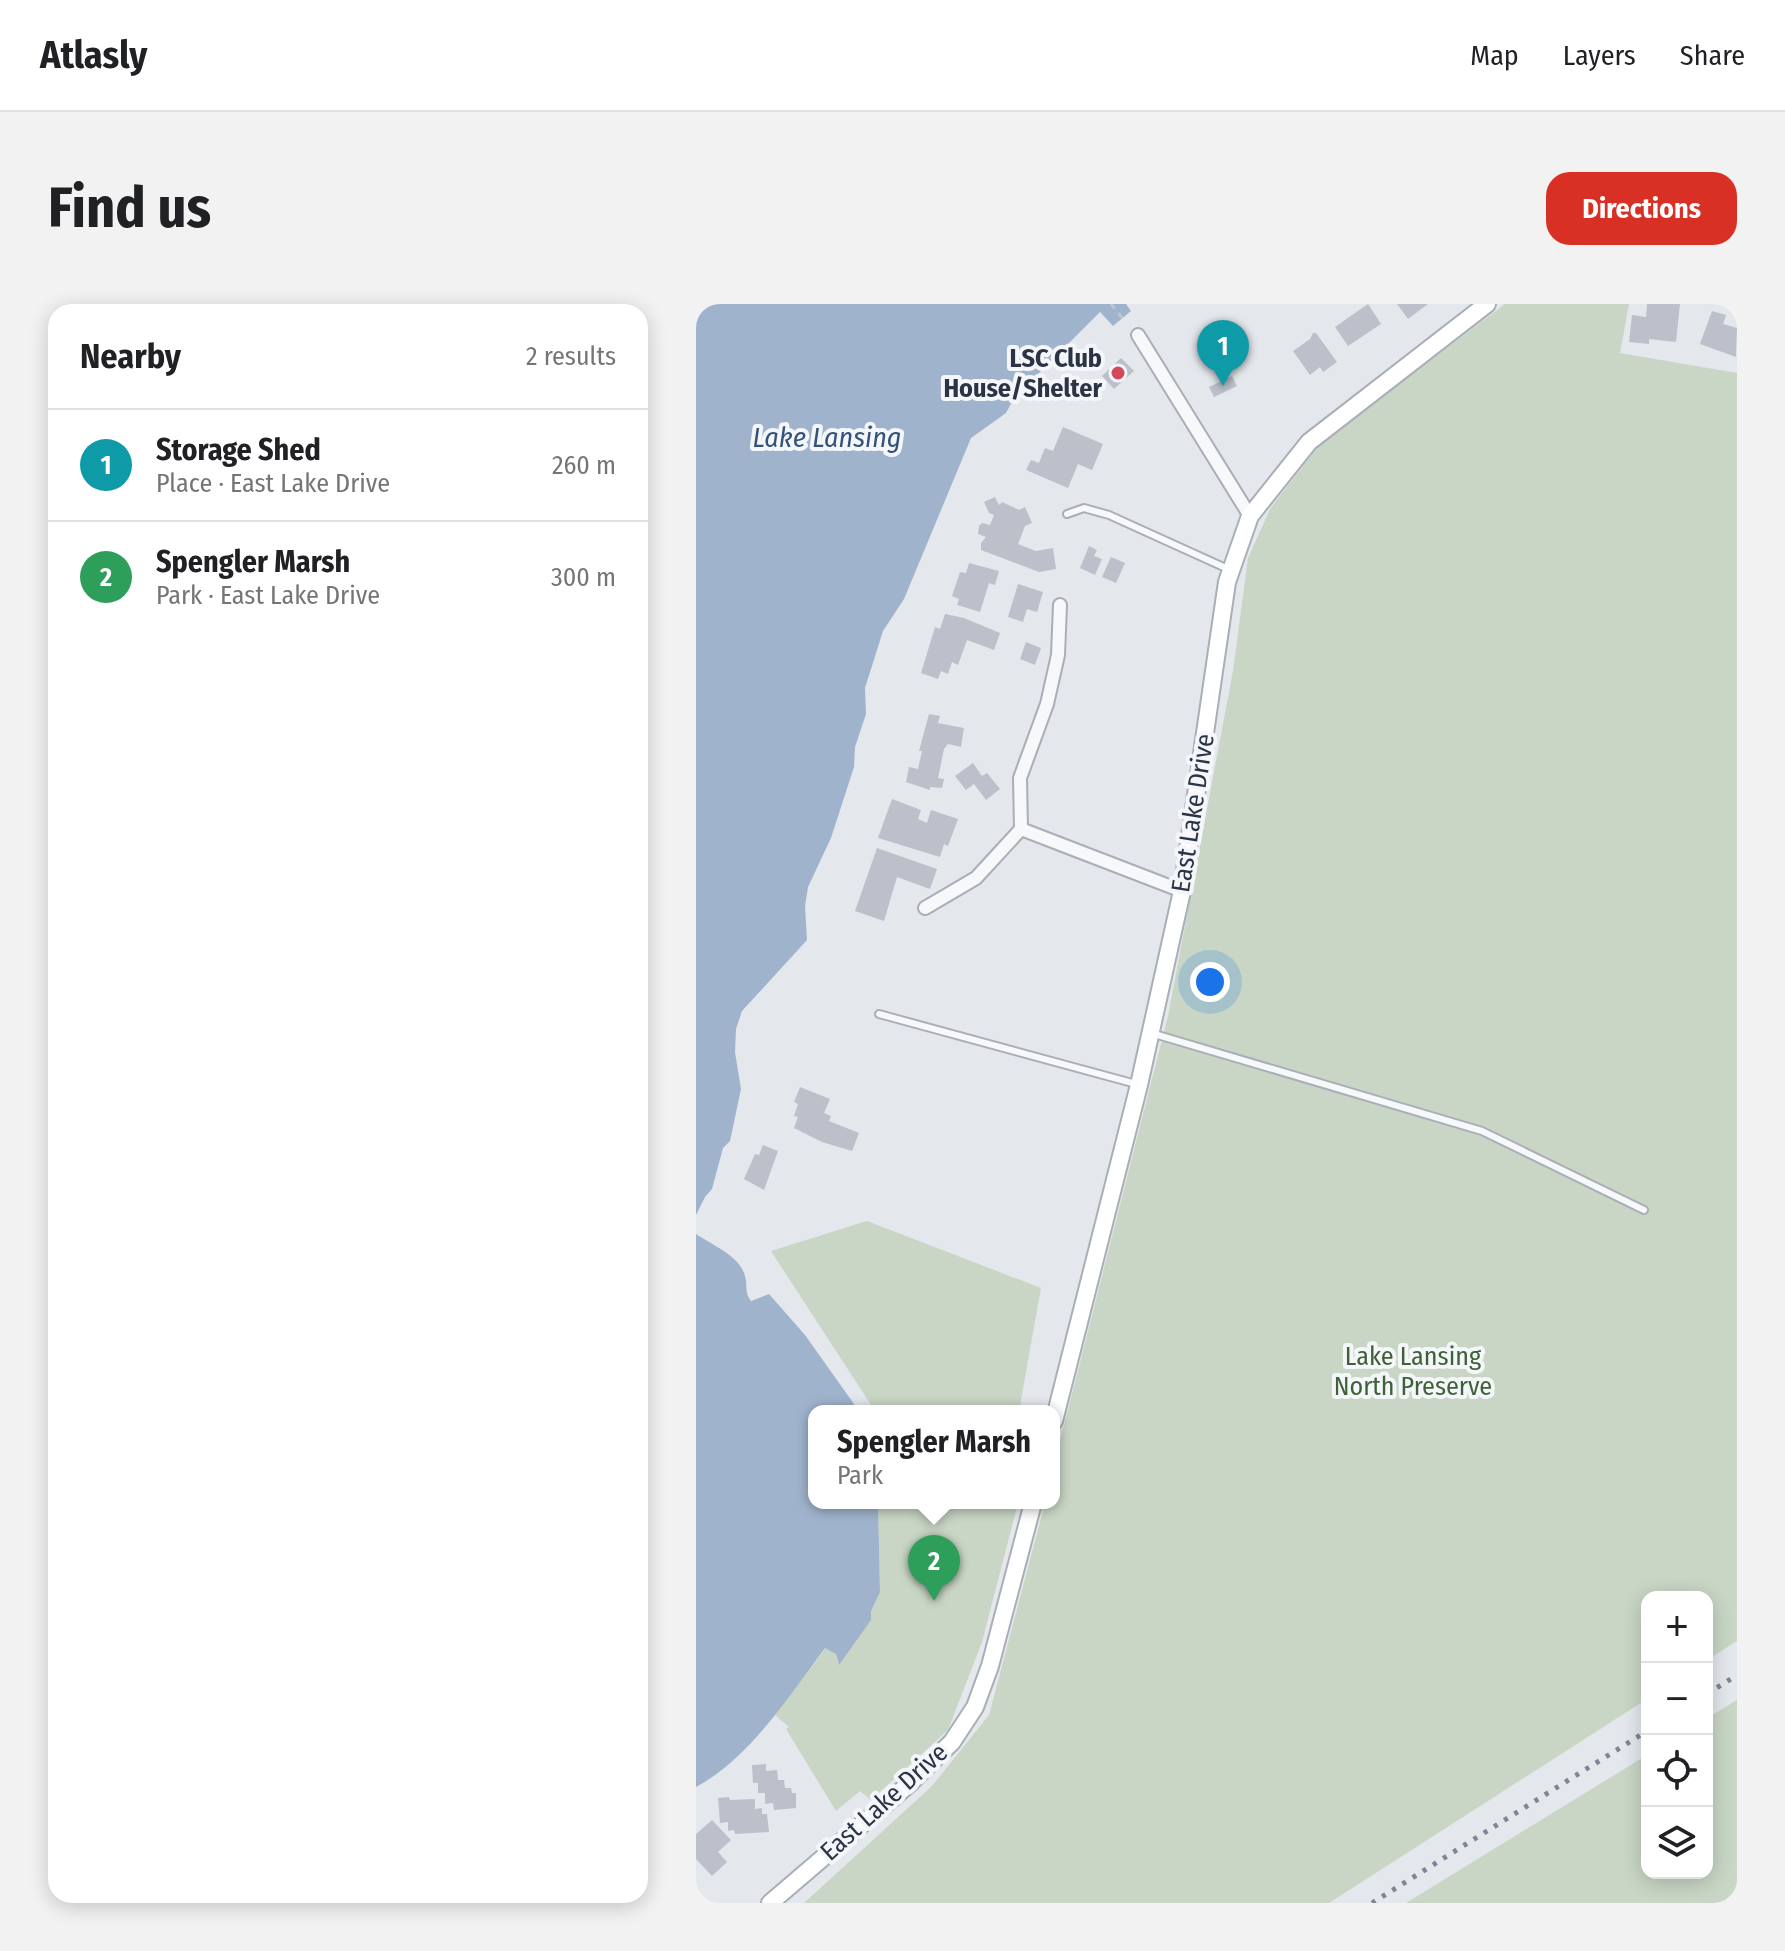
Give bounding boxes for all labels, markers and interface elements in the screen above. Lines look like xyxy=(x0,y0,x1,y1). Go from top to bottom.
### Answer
text: Atlasly xyxy=(40,32,147,78)
text: Map xyxy=(1470,39,1519,72)
text: Layers xyxy=(1563,39,1636,72)
text: Share xyxy=(1680,39,1745,72)
button: Directions xyxy=(1546,172,1737,245)
text: Find us xyxy=(48,175,211,242)
pin: 1 xyxy=(1197,320,1249,386)
text: Nearby xyxy=(80,336,181,377)
text: 2 results xyxy=(526,341,616,372)
place label: LSC Club House/Shelter xyxy=(943,343,1102,404)
marker: LSC Club House/Shelter xyxy=(1109,364,1127,382)
water label: Lake Lansing xyxy=(753,421,901,454)
text: Storage Shed xyxy=(156,432,321,468)
text: 1 xyxy=(101,450,112,481)
text: 260 m xyxy=(552,450,616,481)
text: Place · East Lake Drive xyxy=(156,468,390,499)
text: Spengler Marsh xyxy=(156,544,350,580)
text: 2 xyxy=(100,562,112,593)
text: 300 m xyxy=(551,562,616,593)
text: Park · East Lake Drive xyxy=(156,580,380,611)
street label: East Lake Drive xyxy=(1165,732,1221,894)
your location xyxy=(1190,962,1230,1002)
park label: Lake Lansing North Preserve xyxy=(1334,1341,1492,1402)
popup xyxy=(808,1405,1060,1509)
text: Spengler Marsh xyxy=(837,1424,1031,1460)
text: Park xyxy=(837,1460,883,1491)
pin: 2 xyxy=(908,1535,960,1601)
map controls xyxy=(1641,1591,1713,1879)
button: + xyxy=(1641,1591,1713,1663)
button: − xyxy=(1641,1663,1713,1735)
button: locate xyxy=(1641,1735,1713,1807)
street label: East Lake Drive xyxy=(814,1737,954,1867)
button: layers xyxy=(1641,1807,1713,1879)

